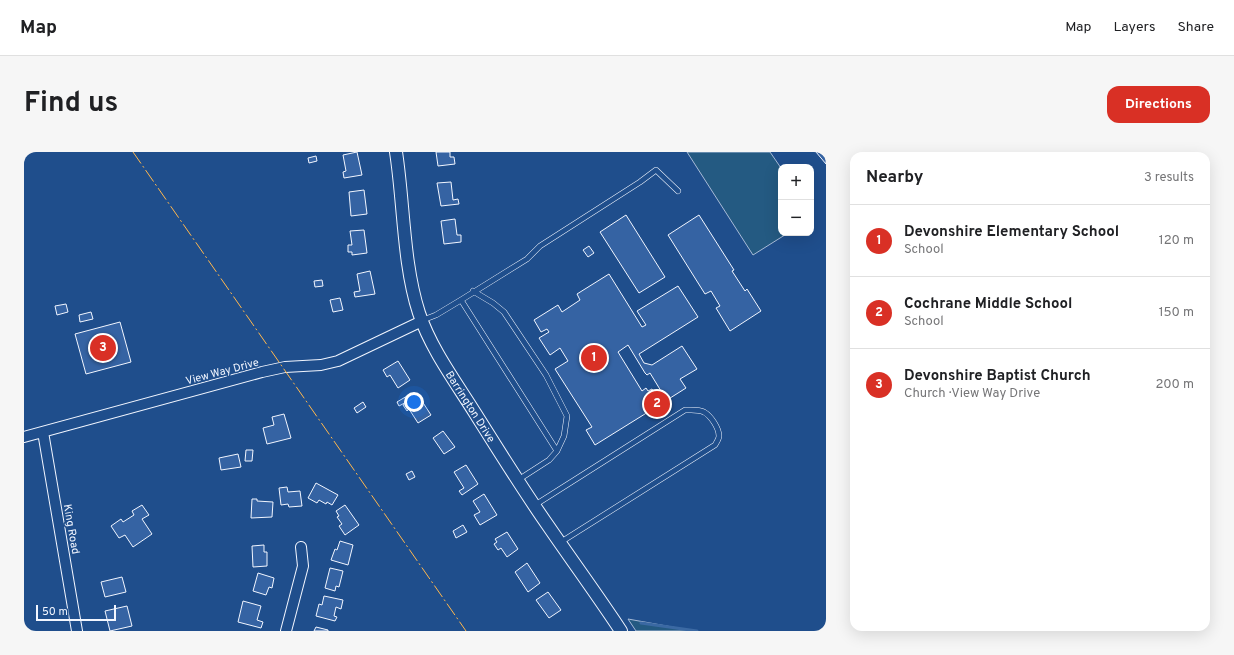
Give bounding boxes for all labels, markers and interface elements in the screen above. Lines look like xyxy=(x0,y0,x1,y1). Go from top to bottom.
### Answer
text: Map xyxy=(20,16,57,40)
text: Map xyxy=(1065,19,1091,36)
text: Layers xyxy=(1113,19,1155,36)
text: Share xyxy=(1177,19,1214,36)
text: Find us xyxy=(24,86,118,122)
button: Directions xyxy=(1107,86,1210,123)
map controls xyxy=(778,164,814,236)
button: + xyxy=(778,164,814,200)
text: Nearby xyxy=(866,167,923,189)
text: 3 results xyxy=(1144,170,1194,186)
button: − xyxy=(778,200,814,236)
text: Devonshire Elementary School xyxy=(904,223,1119,242)
text: 1 xyxy=(876,233,882,249)
text: 120 m xyxy=(1159,233,1194,249)
text: School xyxy=(904,242,944,258)
text: Cochrane Middle School xyxy=(904,295,1072,314)
text: 2 xyxy=(875,305,883,321)
text: 150 m xyxy=(1159,305,1194,321)
text: School xyxy=(904,314,944,330)
pin: 3 xyxy=(90,333,116,363)
pin: 1 xyxy=(581,343,607,373)
street label: View Way Drive xyxy=(184,355,260,388)
text: Devonshire Baptist Church xyxy=(904,367,1091,386)
street label: Barrington Drive xyxy=(442,369,498,445)
text: 3 xyxy=(875,377,883,393)
text: 200 m xyxy=(1155,377,1194,393)
text: Church · View Way Drive xyxy=(904,386,1040,402)
pin: 2 xyxy=(644,389,670,419)
your location xyxy=(404,392,424,412)
street label: King Road xyxy=(60,503,82,555)
scale bar xyxy=(36,603,116,622)
text: 50 m xyxy=(42,605,68,619)

